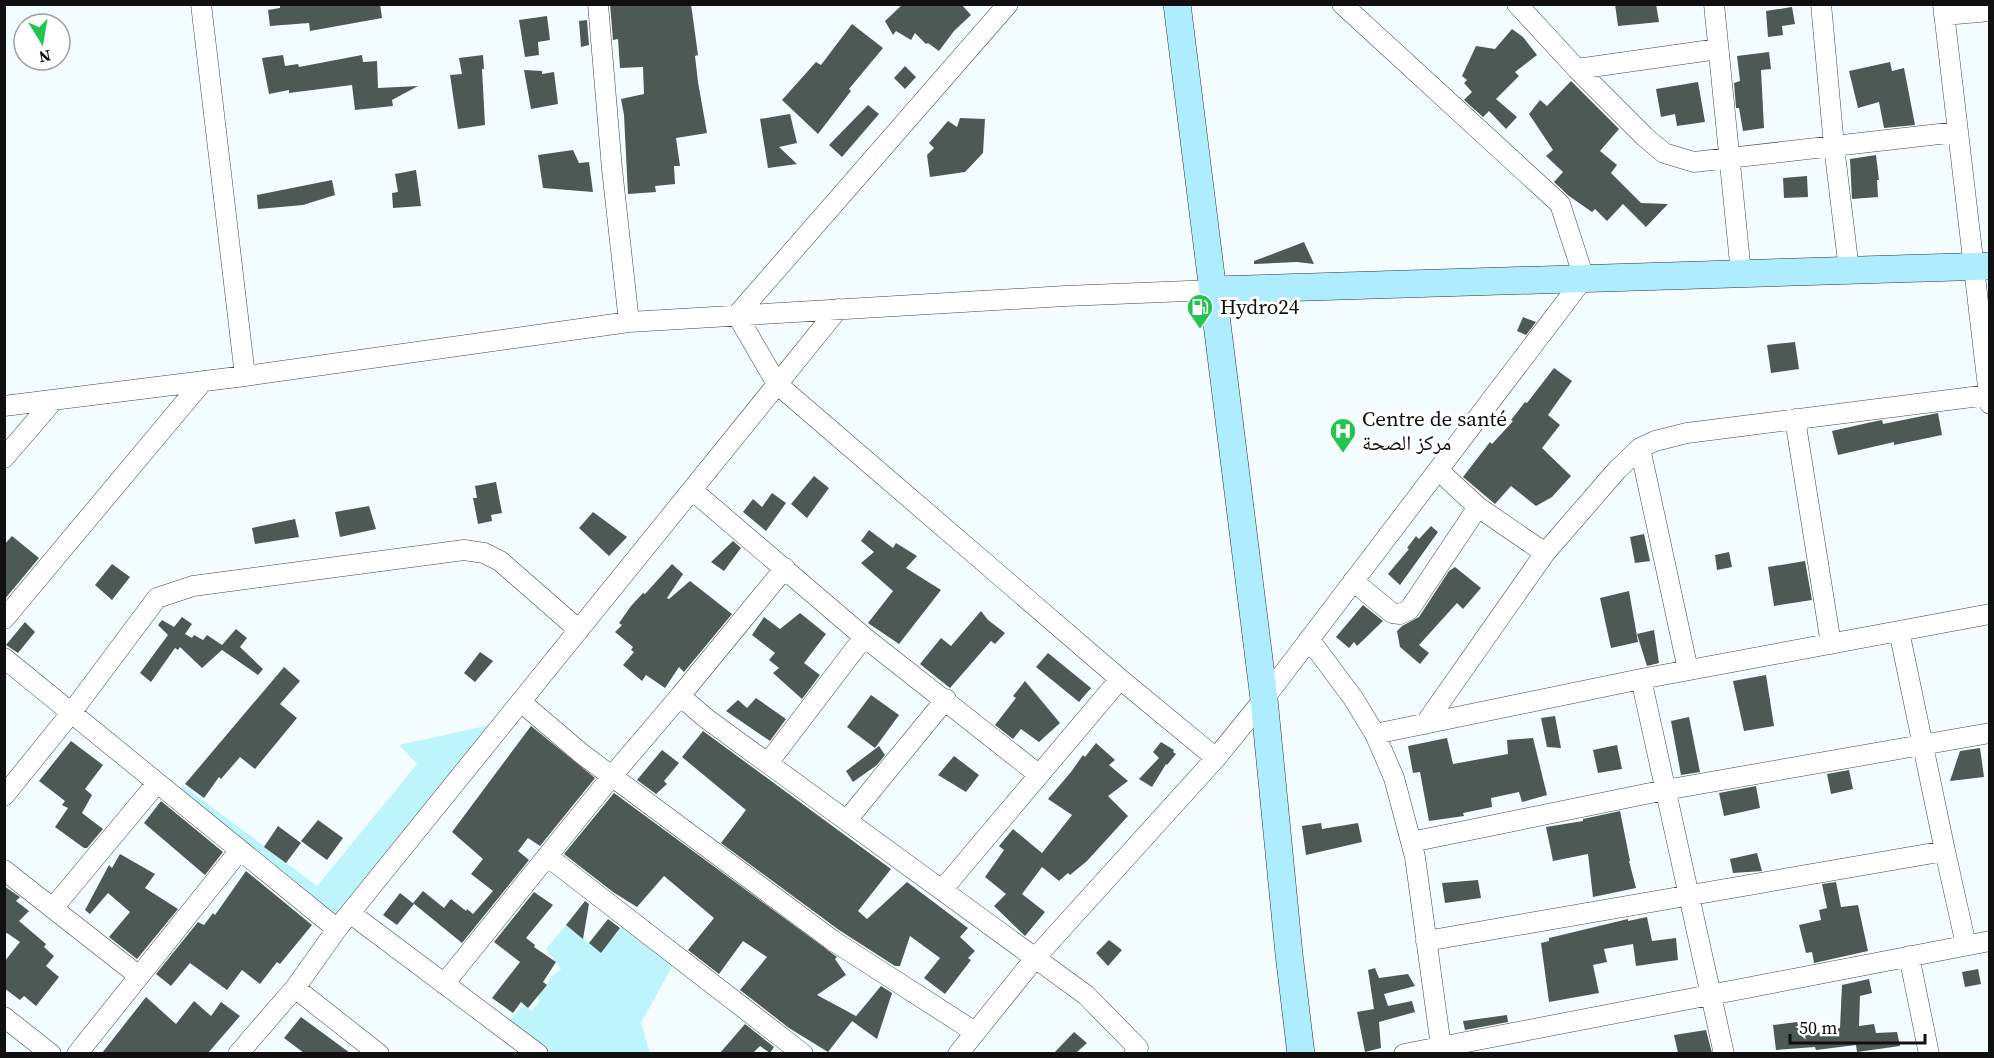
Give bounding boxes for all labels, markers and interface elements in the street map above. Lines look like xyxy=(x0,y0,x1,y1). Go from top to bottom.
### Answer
north arrow xyxy=(12,12,72,72)
text: N xyxy=(37,45,53,69)
fuel station icon: Hydro24 xyxy=(1185,292,1215,330)
place label: Hydro24 xyxy=(1220,292,1300,321)
place label: Centre de santé مركز الصحة xyxy=(1362,404,1507,457)
hospital icon: Centre de santé مركز الصحة xyxy=(1328,416,1358,454)
scale bar xyxy=(1790,1007,1925,1045)
text: 50 m xyxy=(1799,1015,1837,1040)

